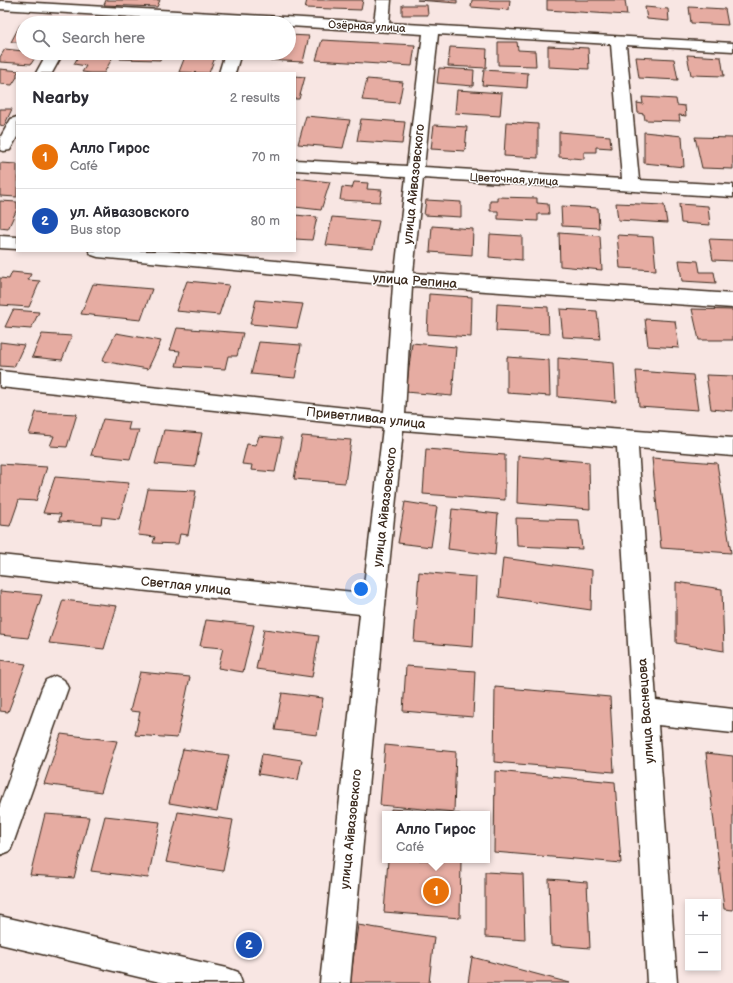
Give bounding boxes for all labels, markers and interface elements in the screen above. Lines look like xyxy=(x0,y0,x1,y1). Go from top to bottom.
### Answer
search box xyxy=(16,16,296,60)
street label: Озёрная улица xyxy=(328,18,407,35)
icon: search xyxy=(30,27,52,49)
text: Search here xyxy=(62,29,145,48)
text: Nearby xyxy=(32,88,89,108)
text: 2 results xyxy=(230,90,280,106)
street label: улица Айвазовского xyxy=(400,123,428,245)
text: Алло Гирос xyxy=(70,139,150,158)
text: 1 xyxy=(42,149,48,165)
text: 70 m xyxy=(252,149,280,165)
text: Café xyxy=(70,158,98,174)
street label: Цветочная улица xyxy=(469,171,559,188)
text: ул. Айвазовского xyxy=(70,203,189,222)
text: 2 xyxy=(41,213,49,229)
text: 80 m xyxy=(251,213,280,229)
text: Bus stop xyxy=(70,222,121,238)
street label: улица Репина xyxy=(372,270,458,292)
street label: Приветливая улица xyxy=(305,404,427,432)
street label: улица Айвазовского xyxy=(370,446,400,568)
street label: Светлая улица xyxy=(140,573,232,599)
your location xyxy=(351,579,371,599)
street label: улица Васнецова xyxy=(634,658,658,764)
street label: улица Айвазовского xyxy=(337,768,365,890)
popup xyxy=(382,811,490,863)
text: Алло Гирос xyxy=(396,820,476,839)
text: Café xyxy=(396,839,424,855)
pin: 1 xyxy=(423,876,449,906)
map controls xyxy=(685,899,721,971)
button: + xyxy=(685,899,721,935)
pin: 2 xyxy=(236,930,262,960)
button: − xyxy=(685,935,721,971)

